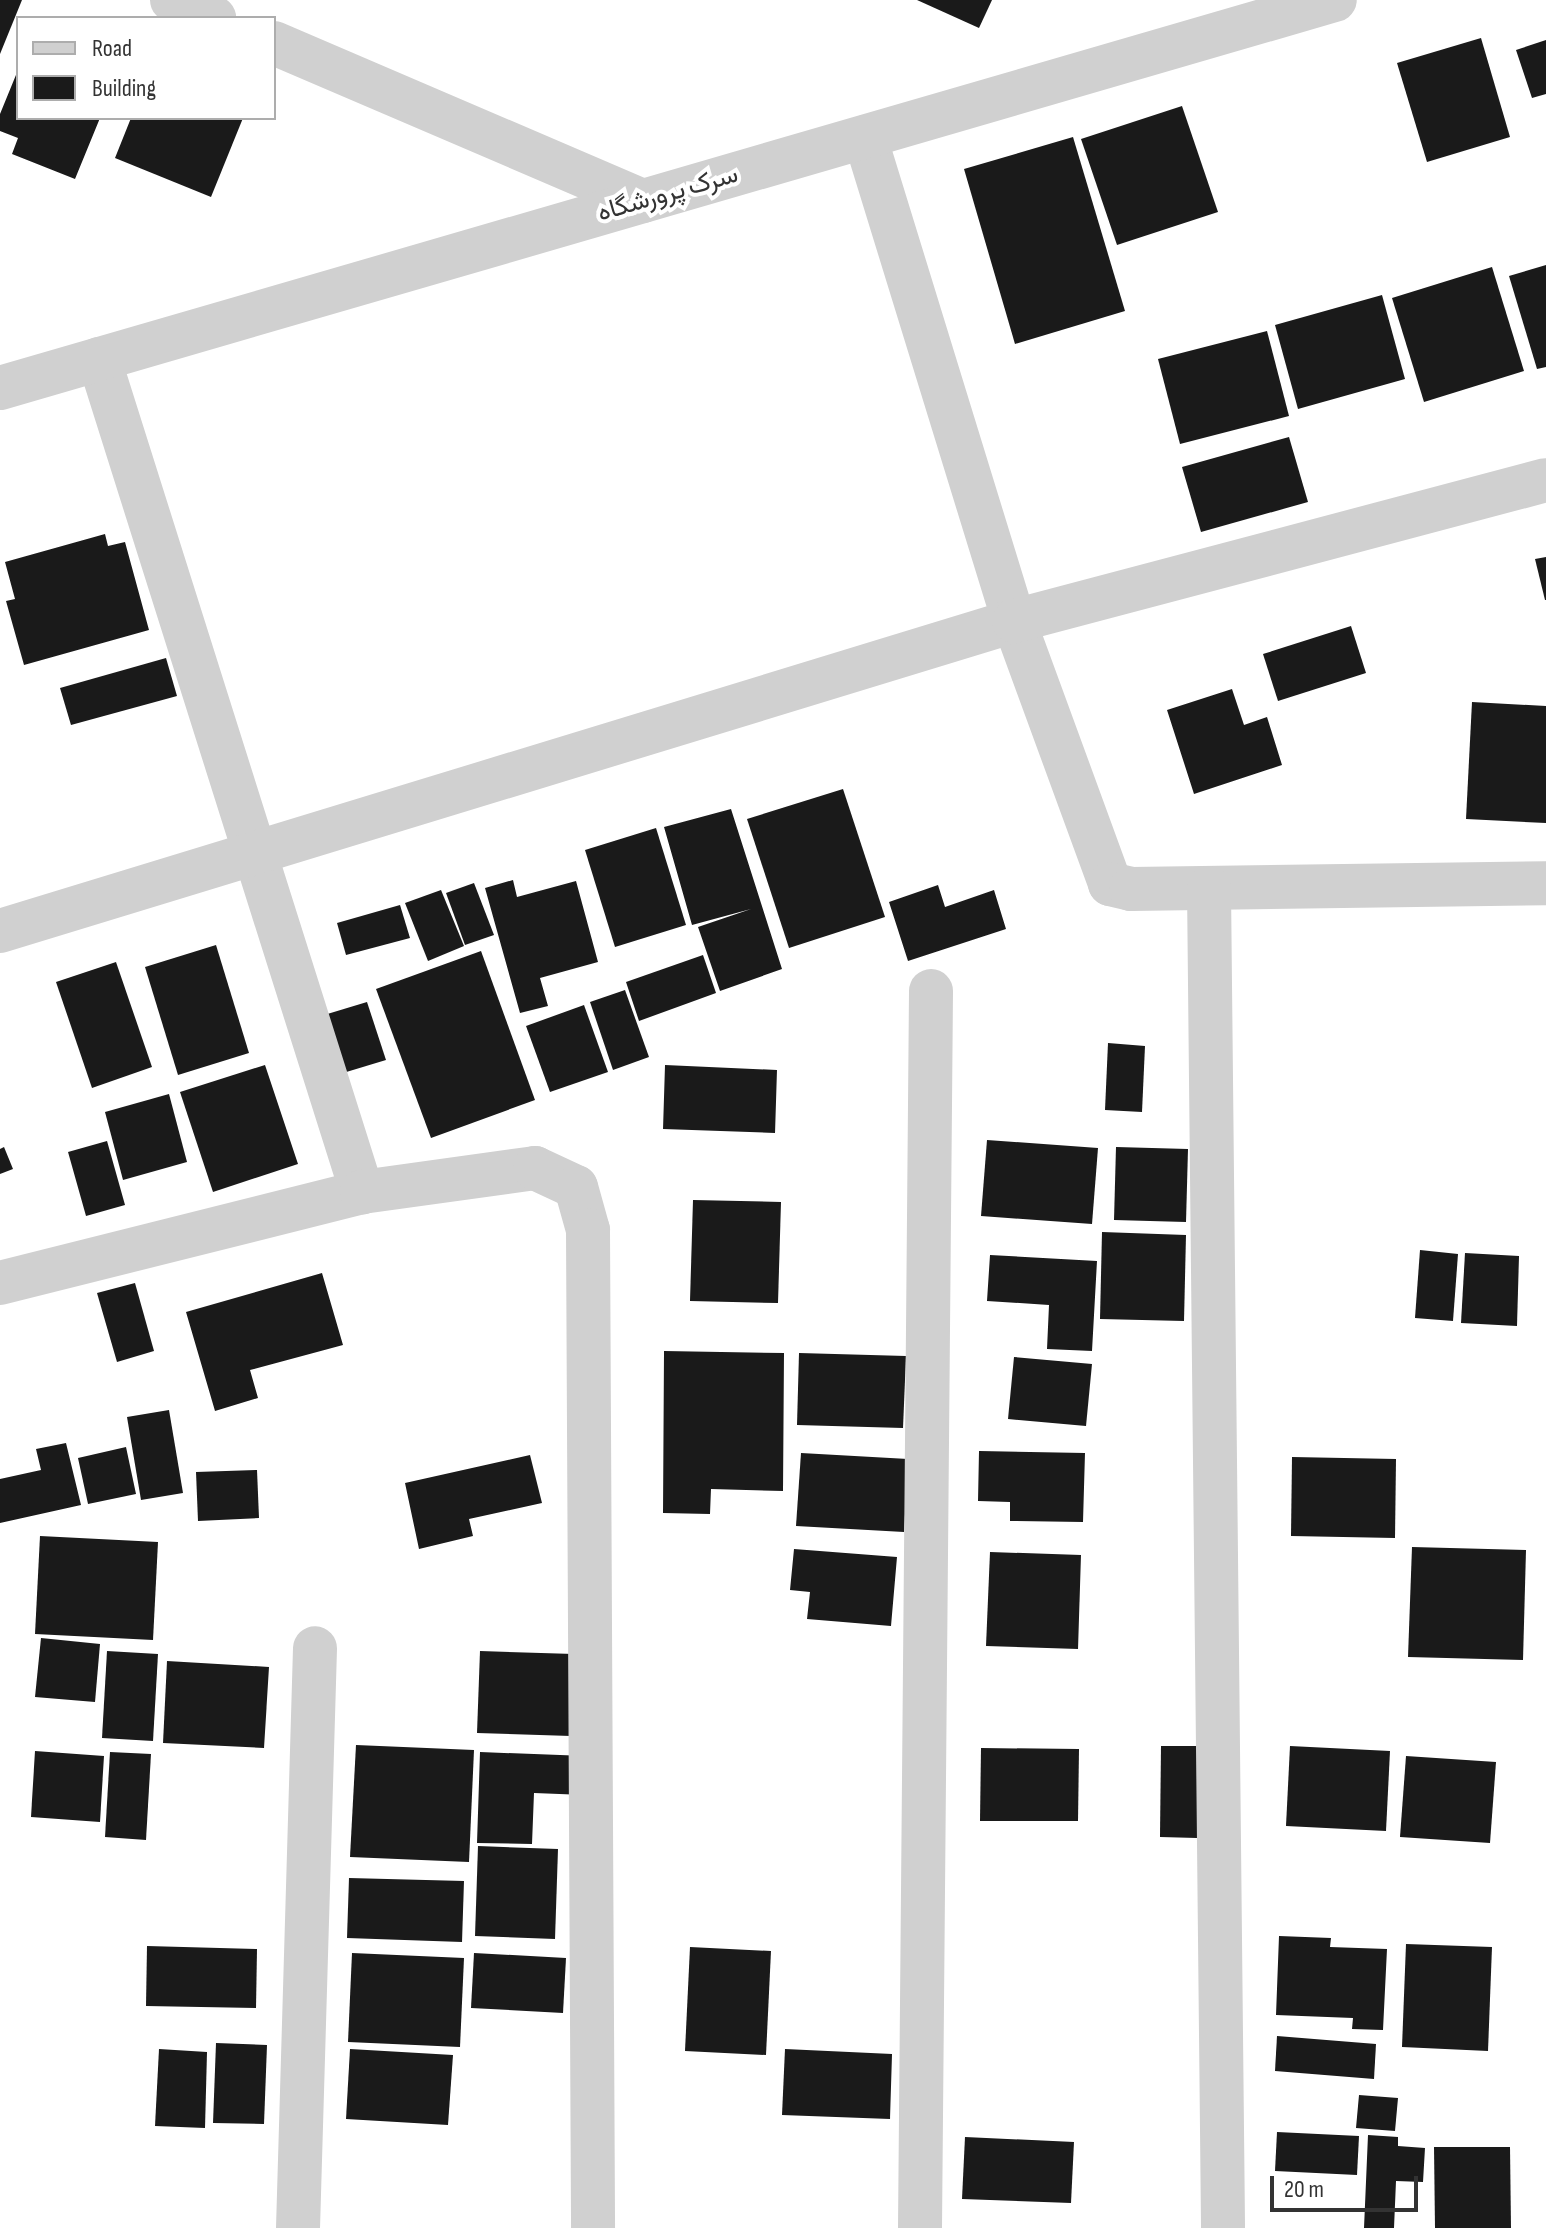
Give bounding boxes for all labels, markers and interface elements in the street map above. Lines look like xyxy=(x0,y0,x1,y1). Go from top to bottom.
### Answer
legend xyxy=(16,16,276,120)
text: Road xyxy=(92,34,132,63)
text: Building xyxy=(92,74,156,103)
street label: سرک پرورشگاه xyxy=(594,159,742,229)
scale bar xyxy=(1274,2160,1422,2210)
text: 20 m xyxy=(1284,2175,1324,2204)

